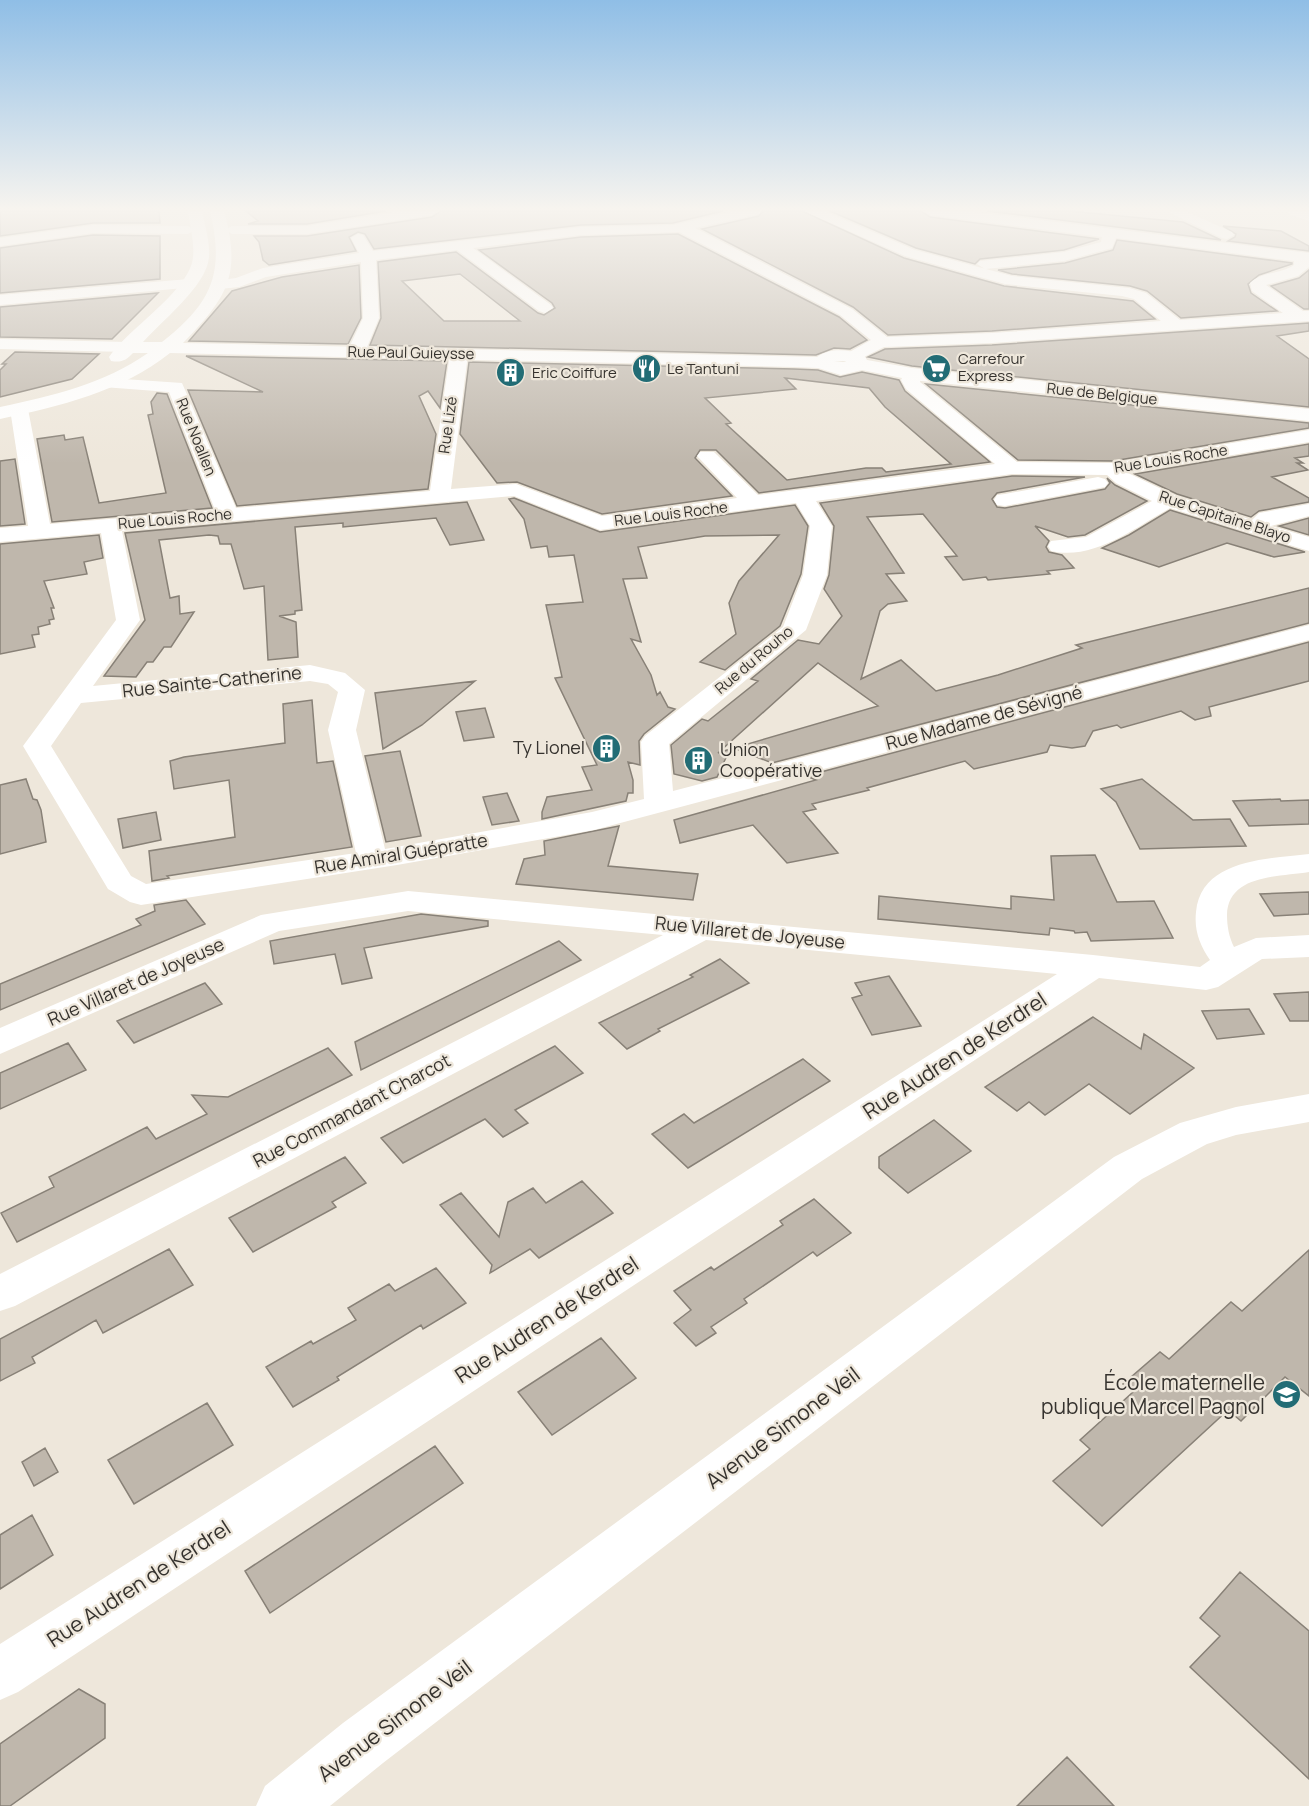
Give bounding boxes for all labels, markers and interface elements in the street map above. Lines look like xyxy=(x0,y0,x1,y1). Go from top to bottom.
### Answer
street label: Rue Paul Guieysse xyxy=(348,341,475,364)
place label: Carrefour Express xyxy=(958,348,1025,386)
supermarket icon: Carrefour Express xyxy=(921,352,953,384)
restaurant icon: Le Tantuni xyxy=(630,353,662,385)
building icon: Eric Coiffure xyxy=(495,357,527,389)
place label: Le Tantuni xyxy=(667,358,739,379)
place label: Eric Coiffure xyxy=(532,362,617,383)
street label: Rue de Belgique xyxy=(1046,377,1159,410)
street label: Rue Noallen xyxy=(171,395,222,479)
street label: Rue Lizé xyxy=(433,395,462,455)
street label: Rue Louis Roche xyxy=(1113,439,1229,478)
street label: Rue Capitaine Blayo xyxy=(1157,485,1294,548)
street label: Rue Louis Roche xyxy=(613,496,729,531)
street label: Rue Louis Roche xyxy=(117,503,233,534)
street label: Rue du Rouho xyxy=(710,621,797,699)
street label: Rue Sainte-Catherine xyxy=(121,660,303,702)
street label: Rue Madame de Sévigné xyxy=(883,679,1085,755)
building icon: Ty Lionel xyxy=(590,732,622,764)
place label: Ty Lionel xyxy=(513,735,585,759)
place label: Union Coopérative xyxy=(720,737,822,782)
building icon: Union Coopérative xyxy=(683,744,715,776)
street label: Rue Amiral Guépratte xyxy=(312,827,489,879)
street label: Rue Villaret de Joyeuse xyxy=(654,910,846,954)
street label: Rue Villaret de Joyeuse xyxy=(44,931,228,1031)
street label: Rue Audren de Kerdrel xyxy=(857,985,1052,1125)
street label: Rue Commandant Charcot xyxy=(249,1048,454,1172)
street label: Rue Audren de Kerdrel xyxy=(449,1249,644,1389)
street label: Avenue Simone Veil xyxy=(700,1360,865,1494)
place label: École maternelle publique Marcel Pagnol xyxy=(1041,1368,1265,1420)
school or university icon: École maternelle publique Marcel Pagnol xyxy=(1270,1379,1302,1411)
street label: Rue Audren de Kerdrel xyxy=(41,1513,236,1653)
street label: Avenue Simone Veil xyxy=(312,1653,477,1787)

